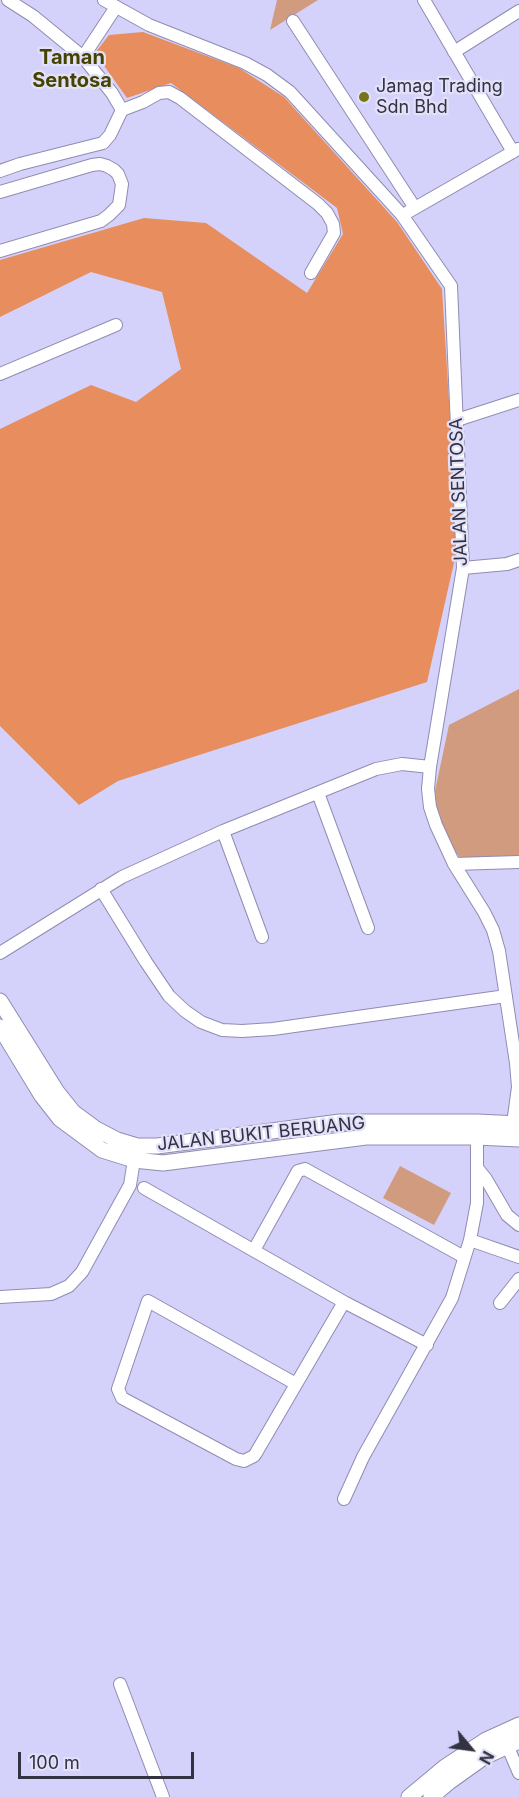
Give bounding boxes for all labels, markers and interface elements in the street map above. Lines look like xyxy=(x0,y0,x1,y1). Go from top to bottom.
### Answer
district label: Taman Sentosa xyxy=(32,46,112,93)
place label: Jamag Trading Sdn Bhd xyxy=(376,76,503,118)
marker: Jamag Trading Sdn Bhd xyxy=(357,90,371,104)
street label: JALAN SENTOSA xyxy=(446,418,472,566)
street label: JALAN BUKIT BERUANG xyxy=(156,1112,366,1156)
north arrow xyxy=(441,1719,501,1779)
scale bar xyxy=(21,1740,196,1778)
text: N xyxy=(475,1748,498,1768)
text: 100 m xyxy=(29,1752,80,1773)

